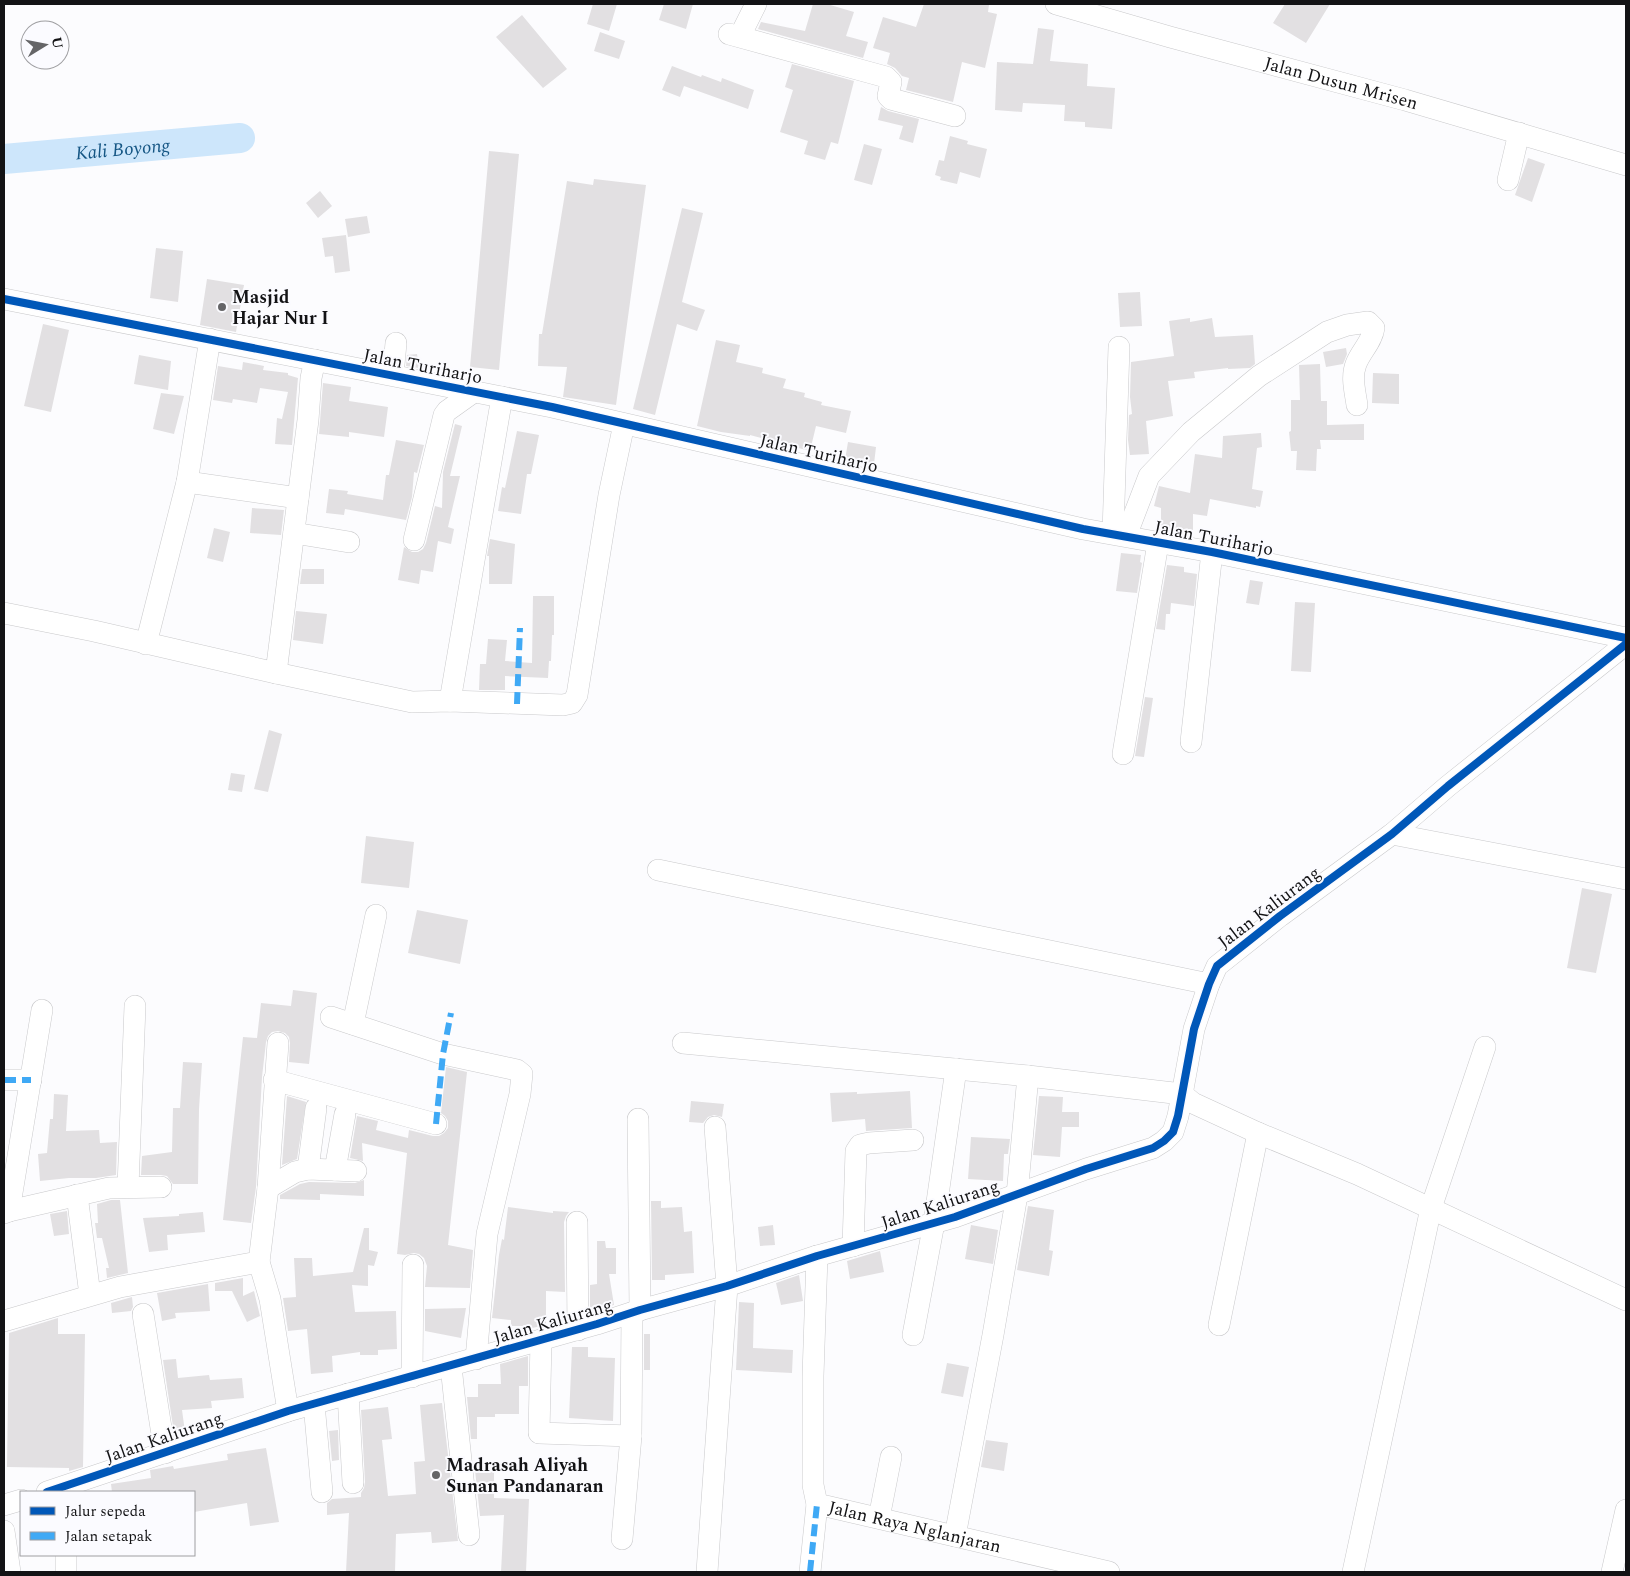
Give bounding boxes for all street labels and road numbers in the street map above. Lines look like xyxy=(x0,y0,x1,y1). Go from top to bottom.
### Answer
street label: Jalan Dusun Mrisen xyxy=(1261,50,1421,117)
street label: Jalan Turiharjo xyxy=(361,342,485,391)
street label: Jalan Turiharjo xyxy=(757,427,881,480)
street label: Jalan Turiharjo xyxy=(1152,514,1276,563)
street label: Jalan Kaliurang xyxy=(1212,860,1327,955)
street label: Jalan Kaliurang xyxy=(878,1173,1003,1236)
street label: Jalan Kaliurang xyxy=(490,1292,616,1351)
street label: Jalan Kaliurang xyxy=(102,1405,227,1470)
street label: Jalan Raya Nglanjaran xyxy=(826,1494,1004,1560)

